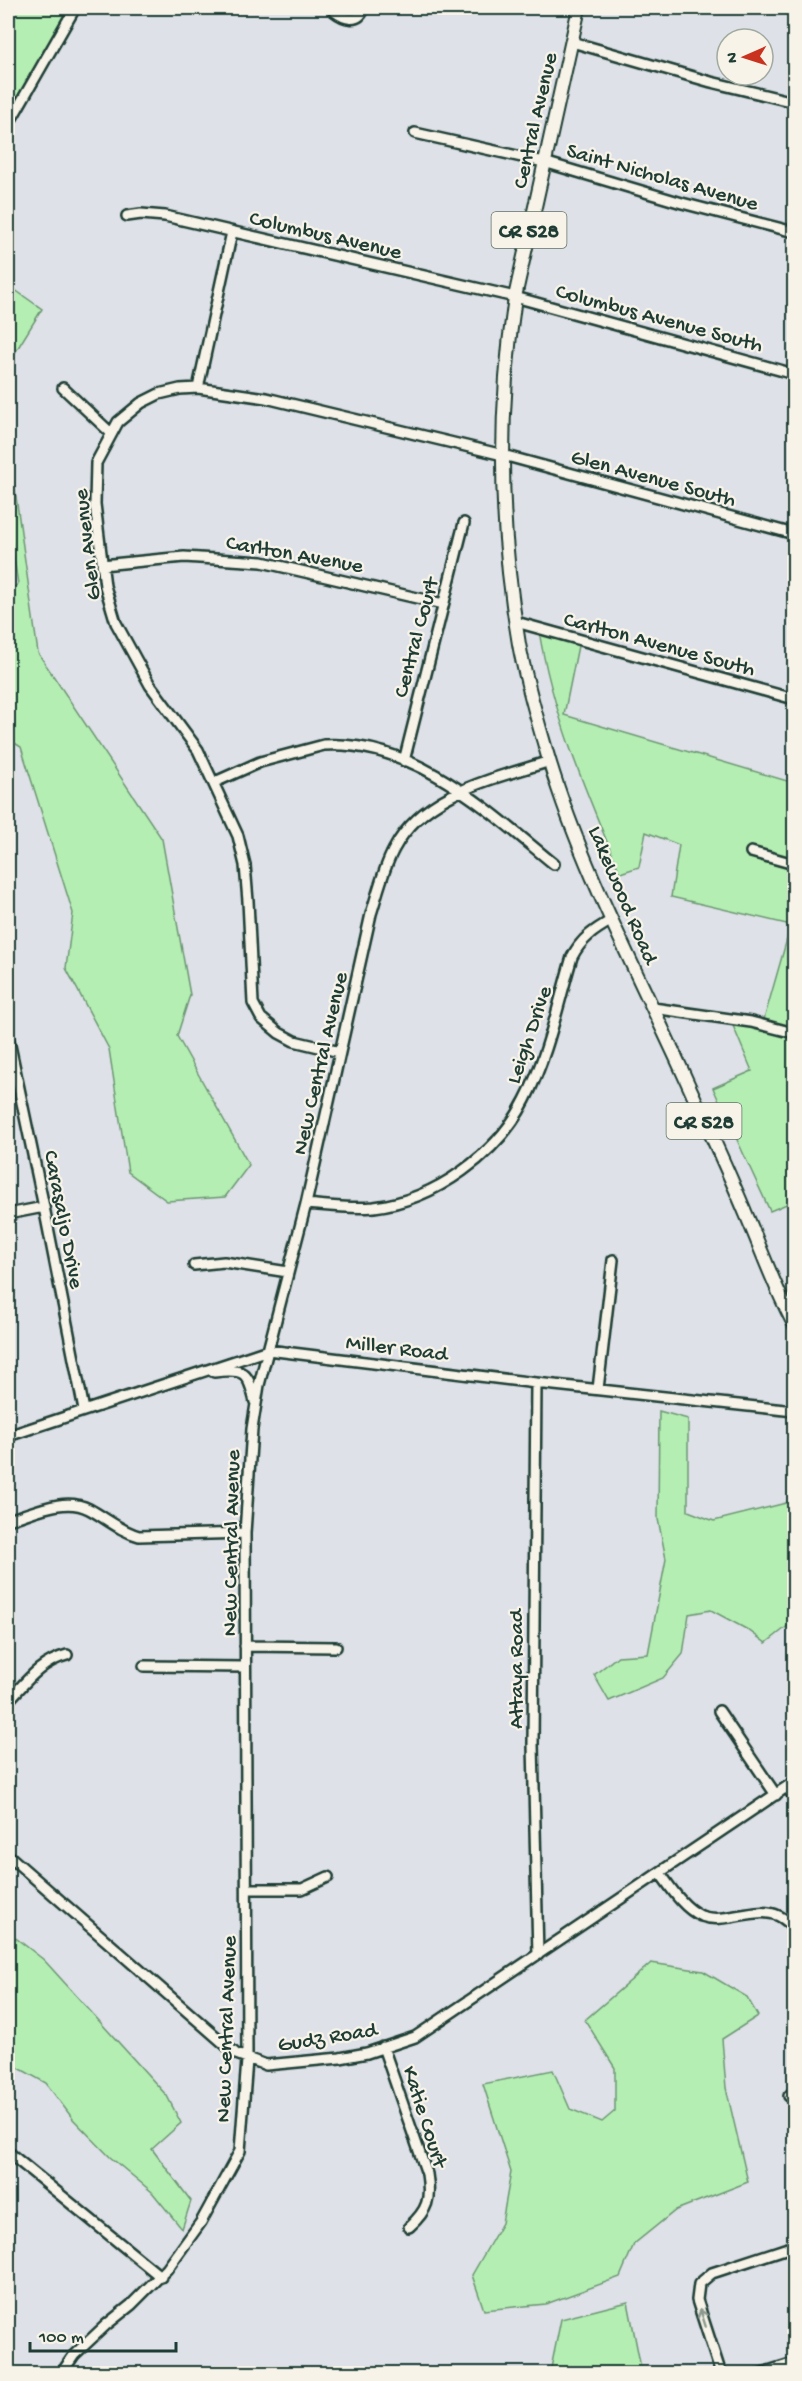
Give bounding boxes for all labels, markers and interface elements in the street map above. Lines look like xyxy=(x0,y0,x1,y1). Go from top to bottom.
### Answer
north arrow xyxy=(715,27,775,87)
street label: Central Avenue xyxy=(509,50,565,192)
text: N xyxy=(724,51,743,63)
street label: Saint Nicholas Avenue xyxy=(563,139,761,219)
street label: Columbus Avenue xyxy=(246,207,404,267)
road number: CR 528 xyxy=(492,212,566,248)
street label: Columbus Avenue South xyxy=(552,280,766,360)
street label: Glen Avenue South xyxy=(568,445,739,514)
street label: Glen Avenue xyxy=(69,487,109,602)
street label: Carlton Avenue xyxy=(224,531,366,581)
street label: Central Court xyxy=(389,573,447,701)
street label: Carlton Avenue South xyxy=(560,608,758,684)
street label: Lakewood Road xyxy=(581,823,663,970)
street label: New Central Avenue xyxy=(288,969,356,1158)
street label: Leigh Drive xyxy=(502,982,560,1088)
road number: CR 528 xyxy=(666,1103,742,1139)
street label: Carasaljo Drive xyxy=(36,1148,88,1292)
street label: Miller Road xyxy=(344,1331,451,1369)
street label: New Central Avenue xyxy=(218,1449,248,1637)
street label: Attaya Road xyxy=(505,1607,531,1729)
street label: New Central Avenue xyxy=(212,1935,244,2123)
street label: Gudz Road xyxy=(276,2018,381,2060)
street label: Katie Court xyxy=(395,2063,452,2173)
one-way arrow xyxy=(696,2309,707,2328)
scale bar xyxy=(30,2315,176,2353)
text: 100 m xyxy=(38,2328,84,2349)

